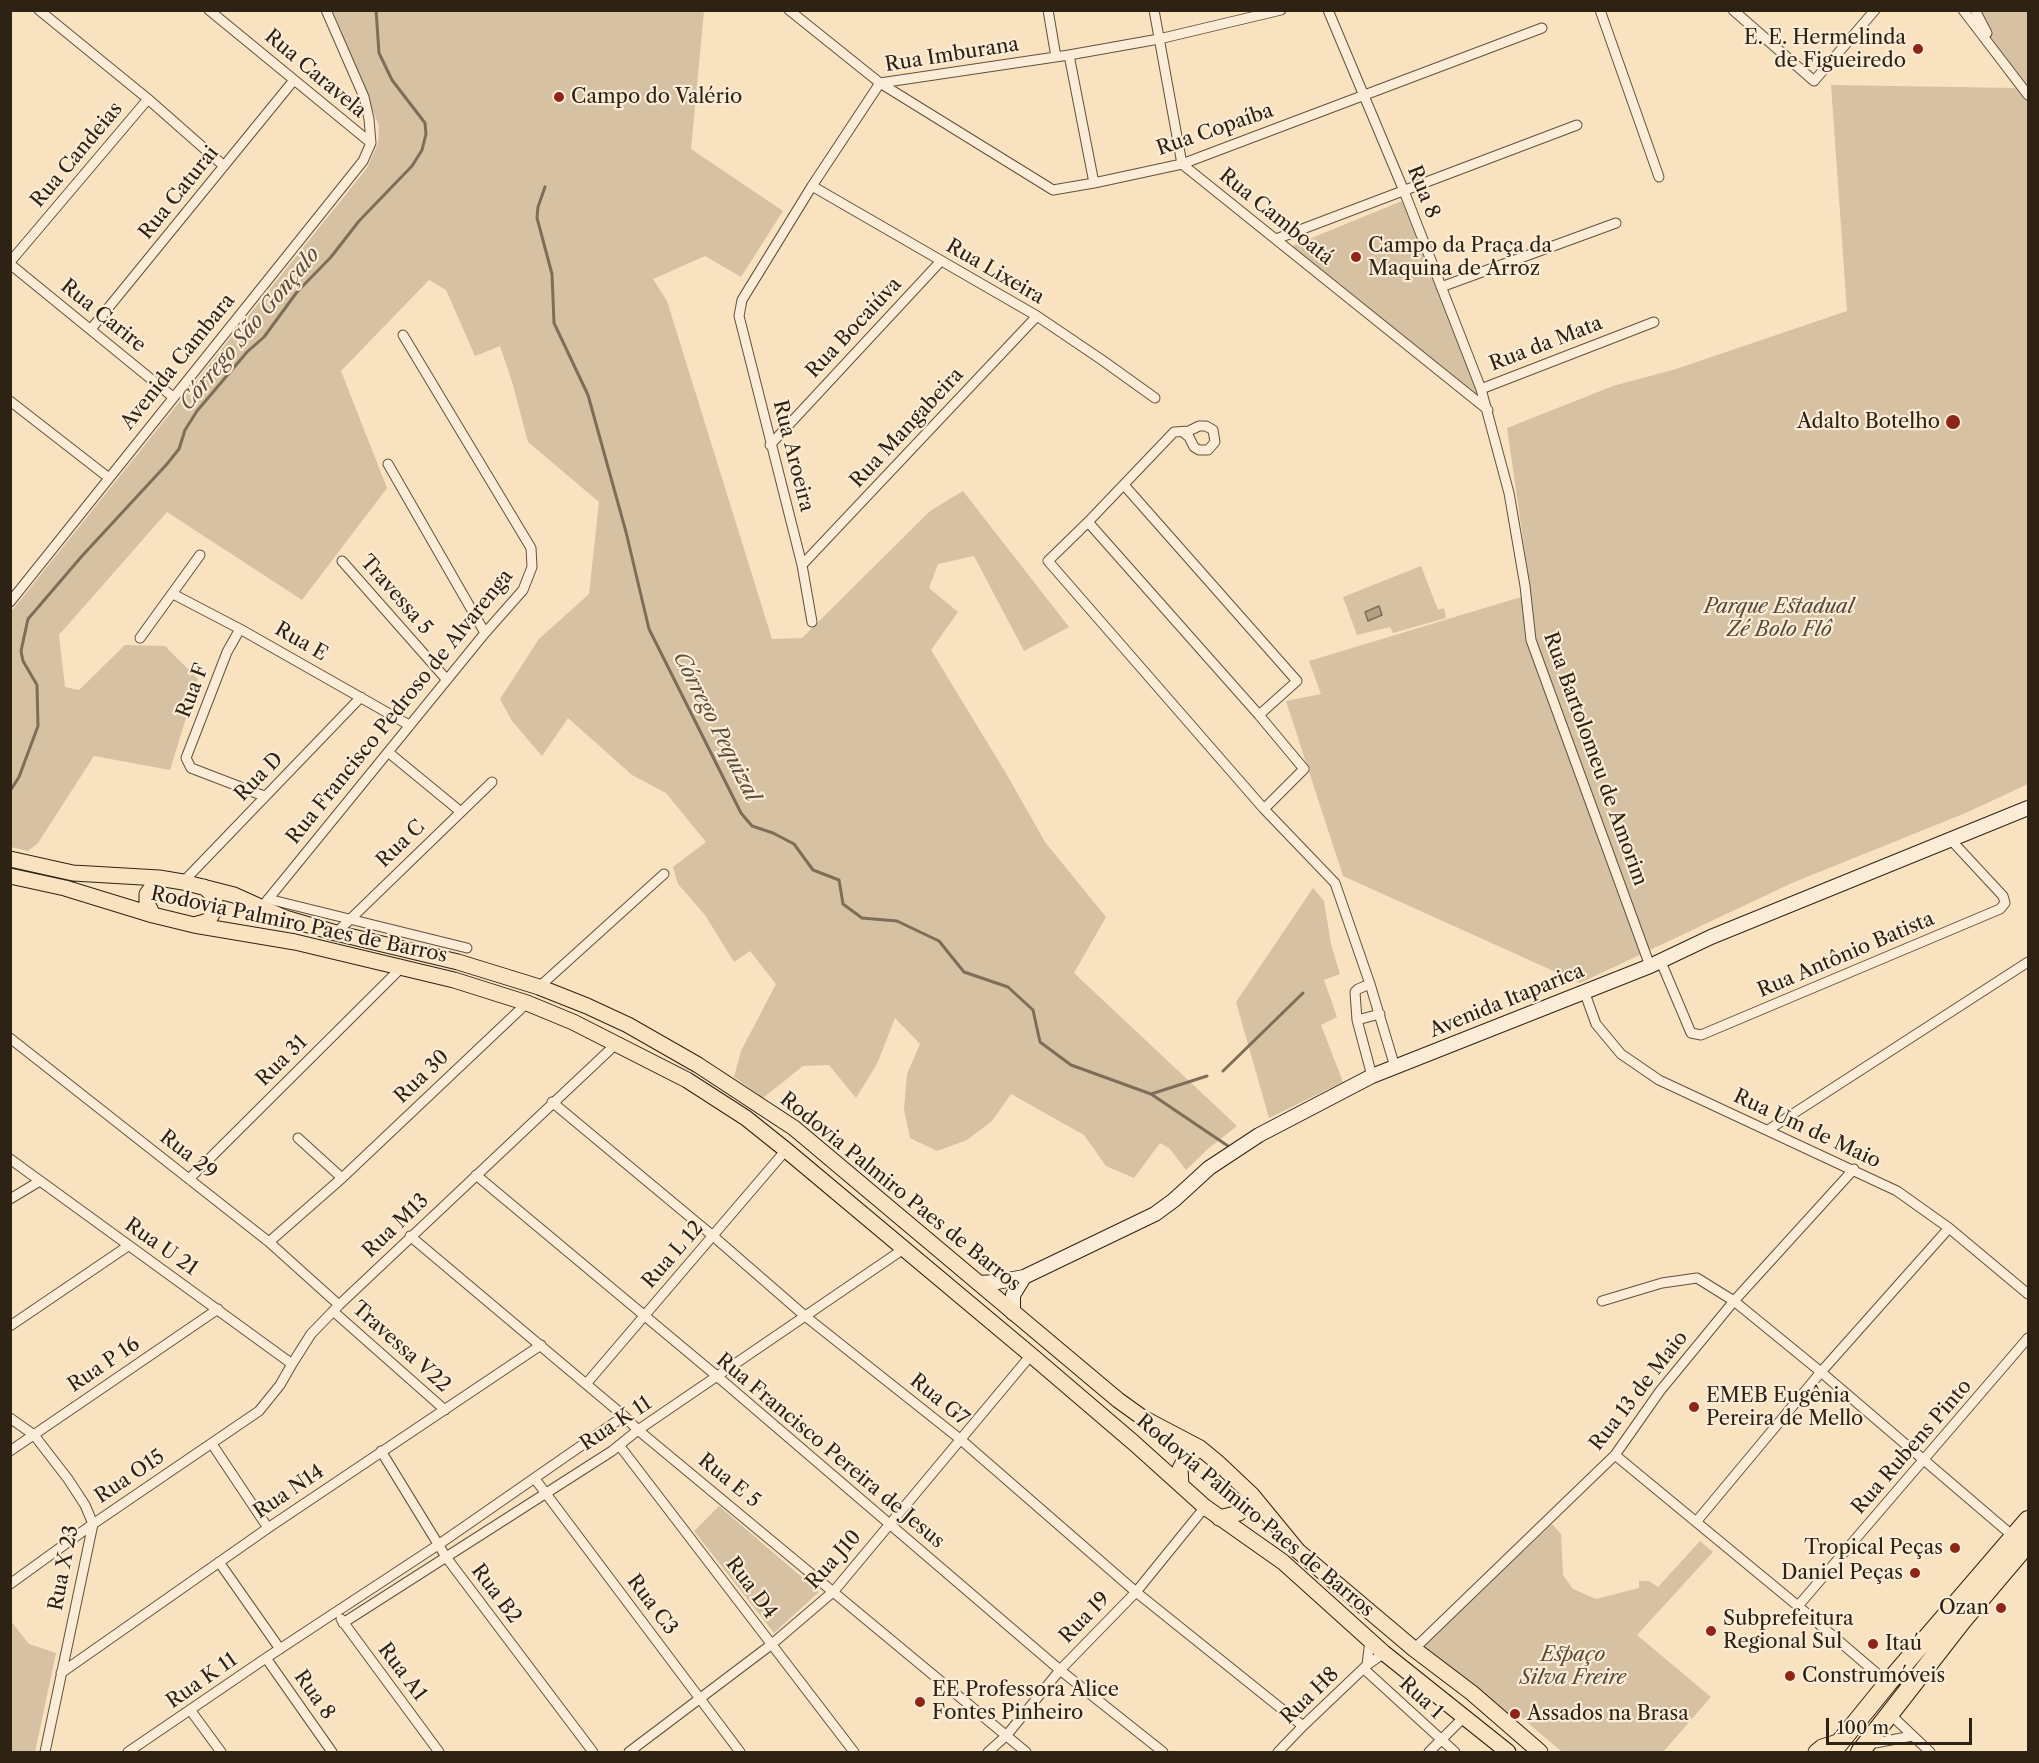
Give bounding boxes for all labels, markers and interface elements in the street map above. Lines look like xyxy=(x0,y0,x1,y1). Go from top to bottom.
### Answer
street label: Rua Caravela xyxy=(259,25,371,123)
place label: E. E. Hermelinda de Figueiredo xyxy=(1744,26,1906,73)
street label: Rua Imburana xyxy=(883,33,1021,77)
marker: E. E. Hermelinda de Figueiredo xyxy=(1911,42,1925,56)
place label: Campo do Valério xyxy=(571,85,742,109)
marker: Campo do Valério xyxy=(552,90,566,104)
street label: Rua Candeias xyxy=(26,97,128,213)
street label: Rua Copaíba xyxy=(1153,99,1277,161)
street label: Rua Caturai xyxy=(134,141,224,245)
street label: Rua 8 xyxy=(1402,162,1444,222)
street label: Rua Camboatá xyxy=(1214,164,1338,270)
street label: Rua Lixeira xyxy=(942,234,1048,310)
place label: Campo da Praça da Maquina de Arroz xyxy=(1368,234,1552,281)
water label: Córrego São Gonçalo xyxy=(175,242,325,416)
marker: Campo da Praça da Maquina de Arroz xyxy=(1349,250,1363,264)
street label: Rua Bocaiúva xyxy=(801,273,907,383)
street label: Rua Carire xyxy=(56,274,150,358)
street label: Avenida Cambara xyxy=(116,289,240,435)
street label: Rua da Mata xyxy=(1486,311,1606,377)
street label: Rua Mangabeira xyxy=(845,363,969,493)
street label: Rua Aroeira xyxy=(768,398,818,514)
place label: Adalto Botelho xyxy=(1797,410,1940,434)
marker: Adalto Botelho xyxy=(1944,413,1962,431)
street label: Travessa 5 xyxy=(355,550,437,640)
street label: Rua Francisco Pedroso de Alvarenga xyxy=(282,565,518,849)
park label: Parque Estadual Zé Bolo Flô xyxy=(1704,595,1854,642)
street label: Rua E xyxy=(270,617,332,667)
street label: Rua Bartolomeu de Amorim xyxy=(1538,629,1652,889)
water label: Córrego Pequizal xyxy=(667,648,765,806)
street label: Rua F xyxy=(172,661,214,721)
street label: Rua D xyxy=(230,747,288,807)
street label: Rua C xyxy=(372,815,430,873)
street label: Rodovia Palmiro Paes de Barros xyxy=(148,882,450,968)
street label: Rua Antônio Batista xyxy=(1754,907,1938,1003)
street label: Avenida Itaparica xyxy=(1426,959,1588,1043)
street label: Rua 31 xyxy=(252,1031,312,1091)
street label: Rua 30 xyxy=(390,1045,454,1109)
street label: Rua Um de Maio xyxy=(1730,1084,1884,1174)
street label: Rodovia Palmiro Paes de Barros xyxy=(775,1087,1025,1297)
street label: Rua 29 xyxy=(155,1125,221,1185)
street label: Rua M13 xyxy=(358,1189,434,1263)
street label: Rua U 21 xyxy=(120,1213,202,1281)
street label: Rua L 12 xyxy=(637,1217,709,1293)
street label: Travessa V22 xyxy=(347,1296,455,1398)
street label: Rua 13 de Maio xyxy=(1585,1326,1693,1456)
street label: Rua P 16 xyxy=(64,1332,144,1398)
street label: Rua Francisco Pereira de Jesus xyxy=(711,1348,949,1554)
street label: Rua G7 xyxy=(905,1369,973,1431)
street label: Rua Rubens Pinto xyxy=(1847,1375,1977,1519)
place label: EMEB Eugênia Pereira de Mello xyxy=(1706,1384,1863,1431)
street label: Rua K 11 xyxy=(576,1392,656,1456)
marker: EMEB Eugênia Pereira de Mello xyxy=(1687,1400,1701,1414)
street label: Rodovia Palmiro Paes de Barros xyxy=(1131,1410,1379,1622)
street label: Rua O15 xyxy=(91,1445,169,1509)
street label: Rua E 5 xyxy=(693,1449,765,1513)
street label: Rua N14 xyxy=(249,1460,329,1524)
street label: Rua X 23 xyxy=(44,1523,84,1613)
street label: Rua J10 xyxy=(801,1526,867,1594)
place label: Tropical Peças xyxy=(1804,1536,1943,1560)
marker: Tropical Peças xyxy=(1948,1541,1962,1555)
street label: Rua D4 xyxy=(720,1553,782,1623)
street label: Rua B2 xyxy=(466,1560,526,1628)
place label: Daniel Peças xyxy=(1781,1561,1903,1585)
marker: Daniel Peças xyxy=(1908,1566,1922,1580)
street label: Rua C3 xyxy=(622,1570,682,1640)
street label: Rua I9 xyxy=(1055,1587,1115,1649)
place label: Ozan xyxy=(1939,1596,1989,1620)
marker: Ozan xyxy=(1994,1601,2008,1615)
place label: Subprefeitura Regional Sul xyxy=(1723,1607,1854,1654)
marker: Subprefeitura Regional Sul xyxy=(1704,1624,1718,1638)
place label: Itaú xyxy=(1885,1632,1922,1656)
marker: Itaú xyxy=(1866,1637,1880,1651)
street label: Rua A1 xyxy=(372,1638,432,1706)
park label: Espaço Silva Freire xyxy=(1520,1643,1626,1690)
street label: Rua K 11 xyxy=(162,1648,242,1714)
street label: Rua H8 xyxy=(1276,1662,1344,1730)
place label: Construmóveis xyxy=(1802,1664,1945,1688)
street label: Rua 8 xyxy=(288,1666,340,1724)
marker: Construmóveis xyxy=(1783,1669,1797,1683)
street label: Rua 1 xyxy=(1394,1672,1448,1724)
place label: EE Professora Alice Fontes Pinheiro xyxy=(932,1678,1119,1725)
marker: EE Professora Alice Fontes Pinheiro xyxy=(913,1695,927,1709)
place label: Assados na Brasa xyxy=(1527,1702,1689,1726)
scale bar xyxy=(1829,1706,1974,1744)
marker: Assados na Brasa xyxy=(1508,1707,1522,1721)
text: 100 m xyxy=(1837,1717,1889,1739)

